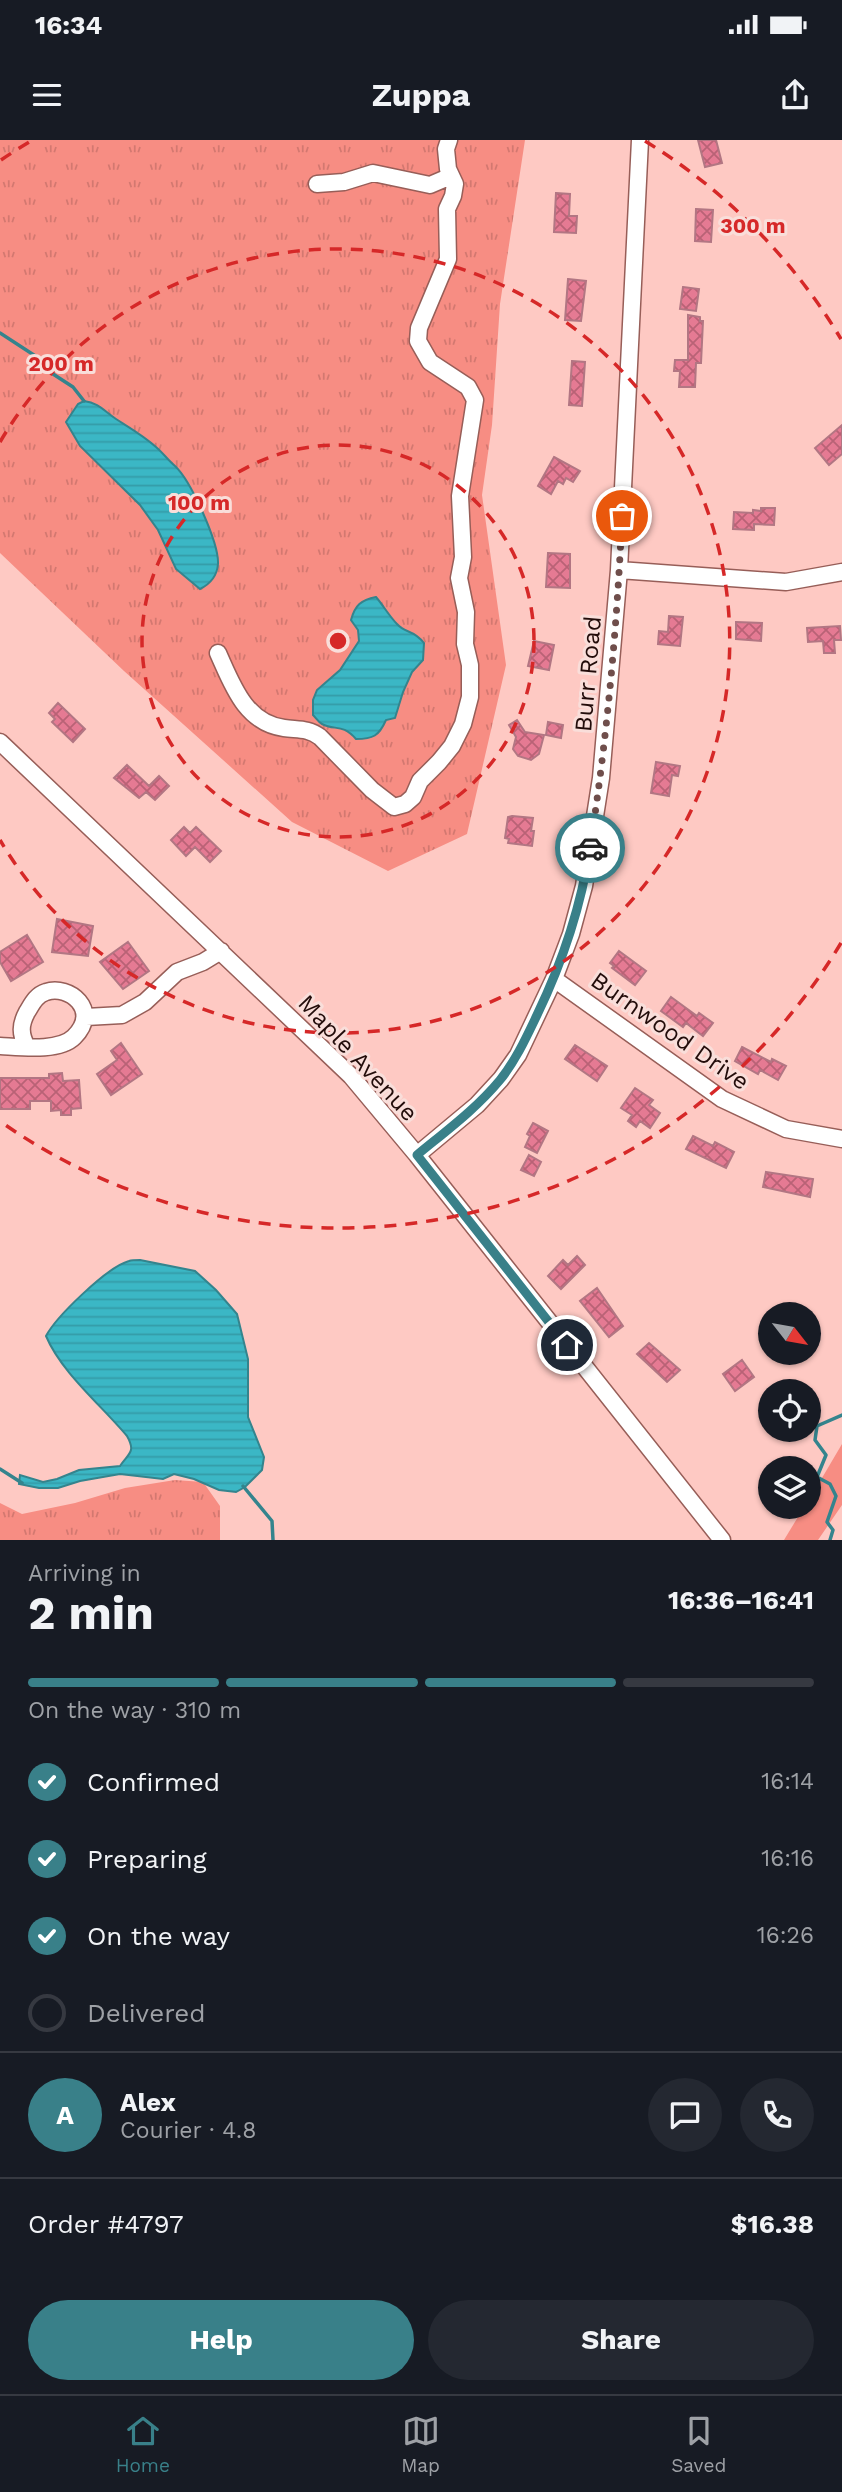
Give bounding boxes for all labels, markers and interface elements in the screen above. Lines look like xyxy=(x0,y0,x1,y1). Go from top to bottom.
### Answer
text: 16:34 xyxy=(35,10,102,40)
icon: menu xyxy=(28,76,66,114)
text: Zuppa xyxy=(372,76,470,114)
icon: share xyxy=(776,76,814,114)
text: 300 m xyxy=(720,213,786,238)
text: 200 m xyxy=(28,351,94,376)
pin xyxy=(592,486,652,546)
text: 100 m xyxy=(168,490,230,515)
icon: bag xyxy=(603,497,641,535)
street label: Burr Road xyxy=(569,615,607,733)
centre of rings xyxy=(326,629,350,653)
courier xyxy=(555,813,625,883)
icon: car xyxy=(571,829,609,867)
street label: Burnwood Drive xyxy=(586,966,754,1096)
street label: Maple Avenue xyxy=(292,989,424,1127)
north arrow xyxy=(758,1302,821,1365)
map controls xyxy=(758,1302,821,1519)
pin xyxy=(537,1315,597,1375)
icon: home xyxy=(548,1326,586,1364)
button: locate xyxy=(758,1379,821,1442)
button: layers xyxy=(758,1456,821,1519)
text: Arriving in xyxy=(28,1560,141,1587)
text: 16:36–16:41 xyxy=(668,1585,814,1615)
text: 2 min xyxy=(28,1586,154,1640)
text: On the way · 310 m xyxy=(28,1697,241,1724)
icon: check xyxy=(28,1763,66,1801)
text: Confirmed xyxy=(87,1767,220,1797)
text: 16:14 xyxy=(761,1768,814,1795)
icon: check xyxy=(28,1840,66,1878)
text: Preparing xyxy=(87,1844,207,1874)
text: 16:16 xyxy=(761,1845,814,1872)
icon: check xyxy=(28,1917,66,1955)
text: On the way xyxy=(87,1921,230,1951)
text: 16:26 xyxy=(757,1922,814,1949)
text: Delivered xyxy=(87,1998,206,2028)
button: chat xyxy=(648,2078,722,2152)
button: phone xyxy=(740,2078,814,2152)
text: Alex xyxy=(120,2087,176,2117)
text: A xyxy=(56,2100,74,2130)
text: Courier · 4.8 xyxy=(120,2117,256,2144)
text: Order #4797 xyxy=(28,2209,184,2239)
text: $16.38 xyxy=(731,2209,814,2239)
button: Help xyxy=(28,2300,414,2380)
button: Share xyxy=(428,2300,814,2380)
tab: Home xyxy=(116,2412,170,2477)
tab: Map xyxy=(401,2412,440,2477)
tab: Saved xyxy=(671,2412,726,2477)

